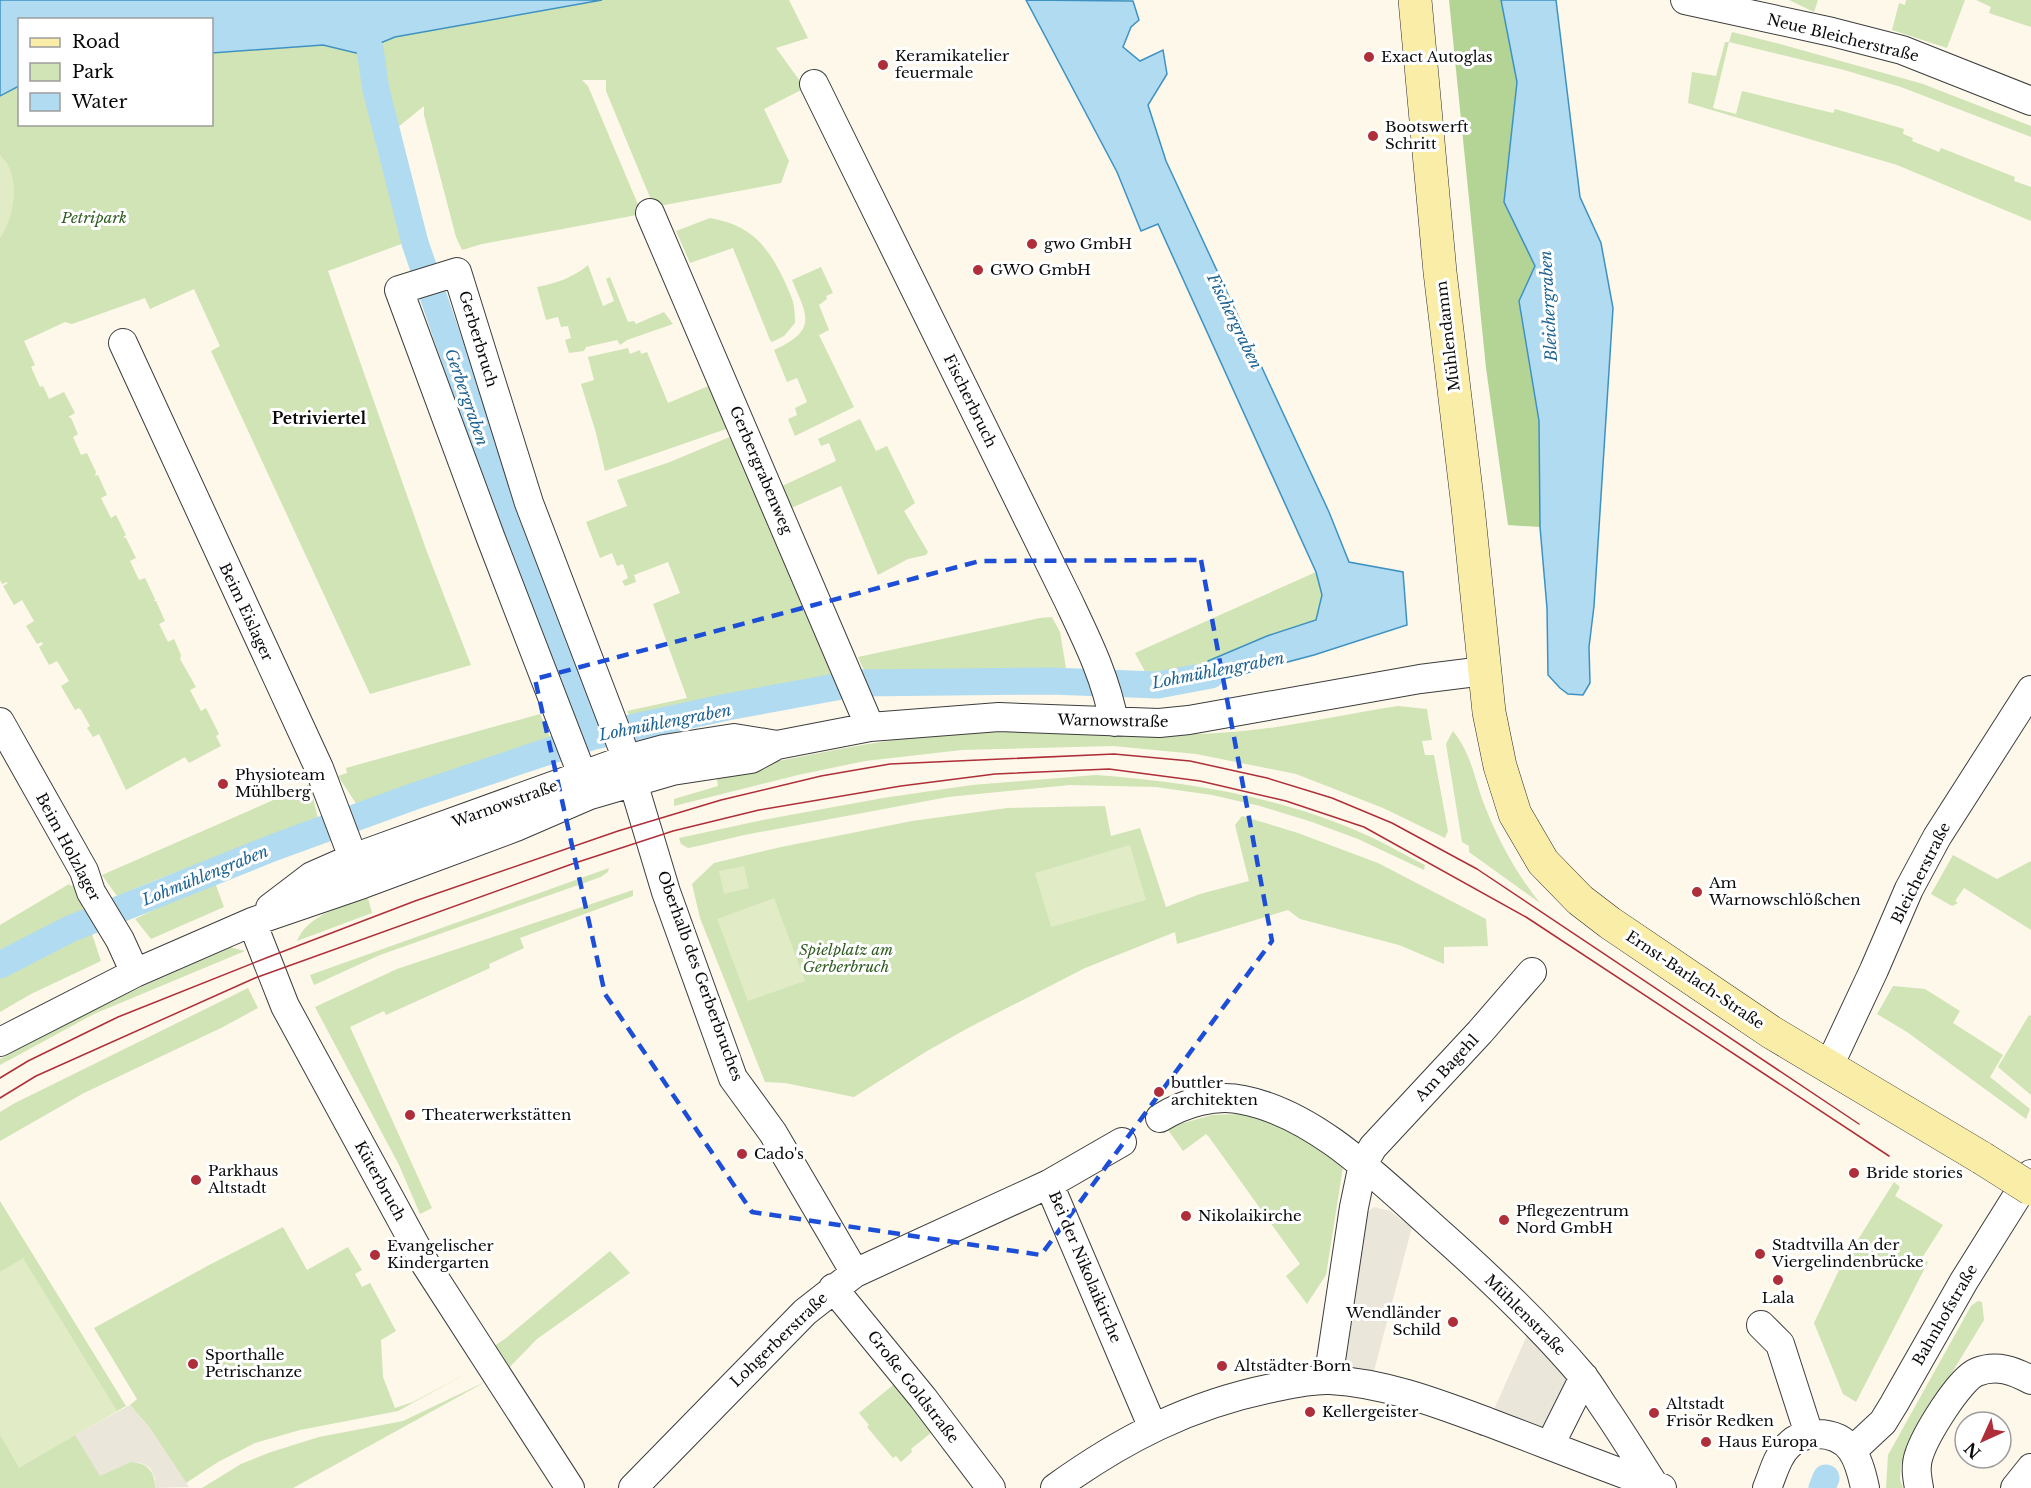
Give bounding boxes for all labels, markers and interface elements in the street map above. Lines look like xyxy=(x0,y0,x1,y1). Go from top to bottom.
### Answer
street label: Neue Bleicherstraße xyxy=(1765,9,1921,66)
legend xyxy=(18,18,213,126)
text: Road xyxy=(72,31,120,53)
place label: Keramikatelier feuermale xyxy=(895,46,1010,82)
place label: Exact Autoglas xyxy=(1381,47,1493,66)
marker: Exact Autoglas xyxy=(1362,50,1376,64)
marker: Keramikatelier feuermale xyxy=(876,58,890,72)
text: Park xyxy=(72,61,114,83)
text: Water xyxy=(71,91,128,113)
place label: Bootswerft Schritt xyxy=(1385,117,1469,153)
marker: Bootswerft Schritt xyxy=(1366,129,1380,143)
park label: Petripark xyxy=(60,208,127,227)
place label: gwo GmbH xyxy=(1044,234,1132,253)
marker: gwo GmbH xyxy=(1025,237,1039,251)
water label: Bleichergraben xyxy=(1535,250,1561,363)
place label: GWO GmbH xyxy=(990,260,1091,279)
marker: GWO GmbH xyxy=(971,263,985,277)
water label: Fischergraben xyxy=(1203,269,1267,372)
street label: Mühlendamm xyxy=(1431,280,1464,392)
street label: Gerberbruch xyxy=(455,288,502,389)
water label: Gerbergraben xyxy=(441,346,493,448)
street label: Fischerbruch xyxy=(940,351,1001,451)
street label: Gerbergrabenweg xyxy=(726,403,797,538)
district label: Petriviertel xyxy=(272,408,366,428)
street label: Beim Eislager xyxy=(215,560,278,665)
water label: Lohmühlengraben xyxy=(1149,647,1286,693)
water label: Lohmühlengraben xyxy=(596,699,733,745)
street label: Warnowstraße xyxy=(1056,710,1169,731)
place label: Physioteam Mühlberg xyxy=(235,765,325,801)
street label: Warnowstraße xyxy=(448,776,560,832)
marker: Physioteam Mühlberg xyxy=(216,777,230,791)
street label: Beim Holzlager xyxy=(32,789,105,905)
street label: Bleicherstraße xyxy=(1887,819,1954,927)
water label: Lohmühlengraben xyxy=(138,841,271,910)
street label: Oberhalb des Gerberbruches xyxy=(654,868,747,1084)
place label: Am Warnowschlößchen xyxy=(1708,873,1861,909)
marker: Am Warnowschlößchen xyxy=(1690,885,1704,899)
street label: Ernst-Barlach-Straße xyxy=(1623,926,1768,1033)
park label: Spielplatz am Gerberbruch xyxy=(799,940,893,976)
street label: Am Bagehl xyxy=(1410,1030,1482,1106)
place label: buttler architekten xyxy=(1170,1073,1258,1109)
marker: buttler architekten xyxy=(1152,1085,1166,1099)
place label: Theaterwerkstätten xyxy=(422,1105,571,1124)
marker: Theaterwerkstätten xyxy=(403,1108,417,1122)
street label: Küterbruch xyxy=(351,1138,410,1224)
place label: Cado's xyxy=(754,1144,804,1163)
marker: Cado's xyxy=(735,1147,749,1161)
place label: Parkhaus Altstadt xyxy=(207,1161,279,1197)
place label: Bride stories xyxy=(1866,1163,1963,1182)
marker: Bride stories xyxy=(1847,1166,1861,1180)
marker: Parkhaus Altstadt xyxy=(189,1173,203,1187)
street label: Bei der Nikolaikirche xyxy=(1045,1188,1126,1345)
place label: Pflegezentrum Nord GmbH xyxy=(1516,1201,1629,1237)
place label: Nikolaikirche xyxy=(1198,1206,1302,1225)
marker: Nikolaikirche xyxy=(1179,1209,1193,1223)
marker: Pflegezentrum Nord GmbH xyxy=(1497,1213,1511,1227)
place label: Stadtvilla An der Viergelindenbrücke xyxy=(1771,1235,1924,1271)
place label: Evangelischer Kindergarten xyxy=(387,1236,495,1272)
marker: Stadtvilla An der Viergelindenbrücke xyxy=(1753,1247,1767,1261)
marker: Evangelischer Kindergarten xyxy=(368,1248,382,1262)
street label: Bahnhofstraße xyxy=(1908,1261,1981,1369)
street label: Mühlenstraße xyxy=(1481,1270,1570,1359)
marker: Lala xyxy=(1771,1273,1785,1287)
street label: Lohgerberstraße xyxy=(726,1288,831,1391)
place label: Lala xyxy=(1762,1288,1795,1307)
place label: Wendländer Schild xyxy=(1345,1303,1442,1339)
marker: Wendländer Schild xyxy=(1446,1315,1460,1329)
street label: Große Goldstraße xyxy=(864,1327,963,1447)
place label: Sporthalle Petrischanze xyxy=(205,1345,302,1381)
place label: Altstädter Born xyxy=(1233,1356,1351,1375)
marker: Sporthalle Petrischanze xyxy=(186,1357,200,1371)
marker: Altstädter Born xyxy=(1215,1359,1229,1373)
place label: Altstadt Frisör Redken xyxy=(1665,1394,1774,1430)
place label: Kellergeister xyxy=(1322,1402,1419,1421)
marker: Kellergeister xyxy=(1303,1405,1317,1419)
marker: Altstadt Frisör Redken xyxy=(1647,1406,1661,1420)
north arrow xyxy=(1953,1410,2013,1470)
place label: Haus Europa xyxy=(1718,1432,1818,1451)
marker: Haus Europa xyxy=(1699,1435,1713,1449)
text: N xyxy=(1960,1438,1985,1463)

